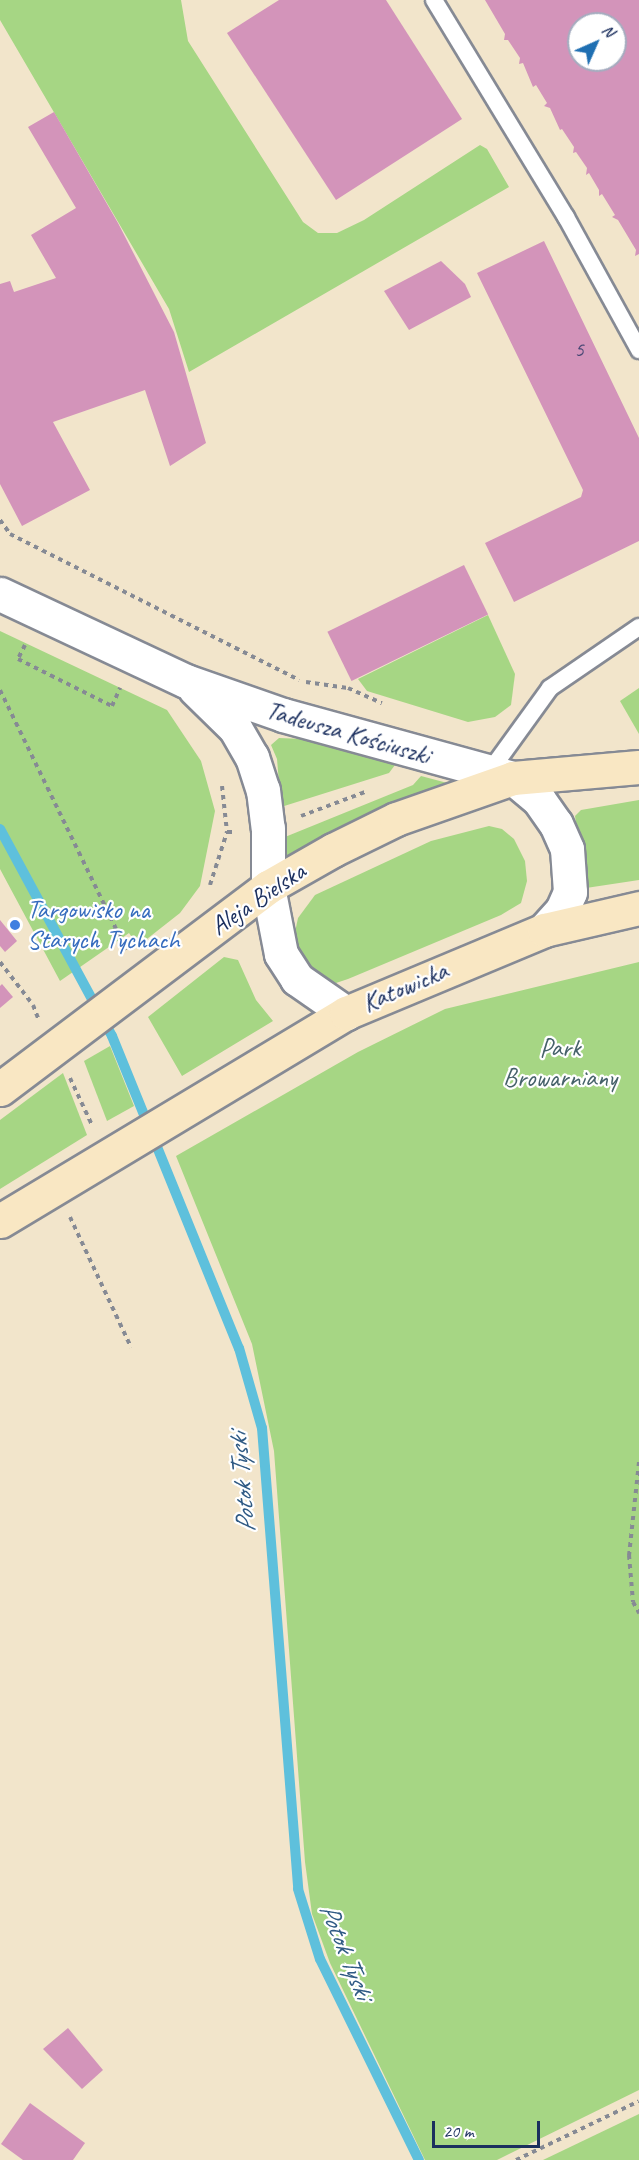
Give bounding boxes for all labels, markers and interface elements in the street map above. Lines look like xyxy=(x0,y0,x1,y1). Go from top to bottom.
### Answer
north arrow xyxy=(567,12,627,72)
text: N xyxy=(598,20,619,41)
house number: 5 xyxy=(574,337,584,363)
street label: Tadeusza Kościuszki xyxy=(263,695,433,771)
street label: Aleja Bielska xyxy=(204,856,312,942)
place label: Targowisko na Starych Tychach xyxy=(27,894,178,956)
marker: Targowisko na Starych Tychach xyxy=(8,918,22,932)
street label: Katowicka xyxy=(358,955,452,1019)
park label: Park Browarniany xyxy=(503,1032,617,1094)
water label: Potok Tyski xyxy=(221,1432,263,1534)
water label: Potok Tyski xyxy=(312,1898,380,2004)
scale bar xyxy=(435,2109,543,2147)
text: 20 m xyxy=(443,2120,474,2142)

